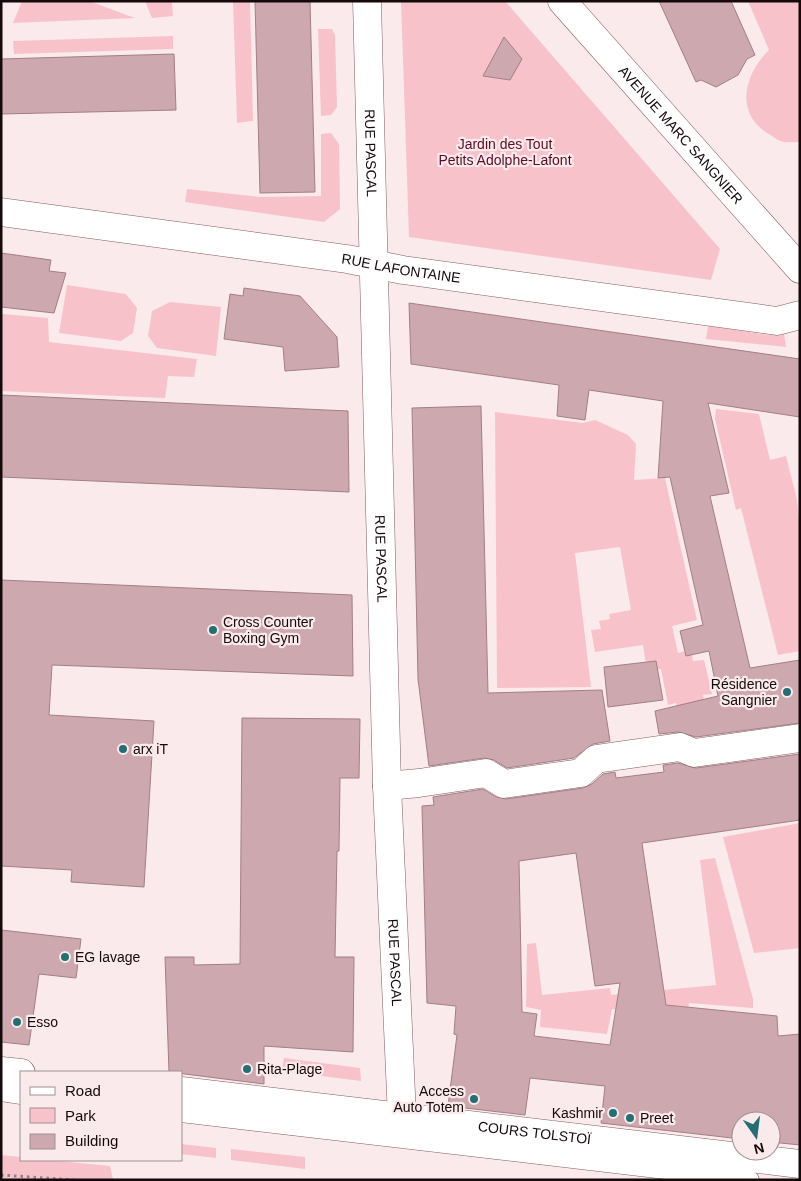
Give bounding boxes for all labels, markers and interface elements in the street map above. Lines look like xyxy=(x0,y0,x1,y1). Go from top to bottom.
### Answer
street label: AVENUE MARC SANGNIER xyxy=(616,63,746,207)
street label: RUE PASCAL xyxy=(362,109,380,197)
park label: Jardin des Tout Petits Adolphe-Lafont xyxy=(438,136,572,168)
street label: RUE LAFONTAINE xyxy=(341,250,462,286)
street label: RUE PASCAL xyxy=(372,515,390,603)
place label: Cross Counter Boxing Gym xyxy=(223,614,314,646)
marker: Cross Counter Boxing Gym xyxy=(207,624,219,636)
place label: Résidence Sangnier xyxy=(711,676,777,708)
marker: Résidence Sangnier xyxy=(781,686,793,698)
place label: arx iT xyxy=(133,741,168,757)
marker: arx iT xyxy=(117,743,129,755)
street label: RUE PASCAL xyxy=(385,918,405,1007)
place label: EG lavage xyxy=(75,949,141,965)
marker: EG lavage xyxy=(59,951,71,963)
place label: Esso xyxy=(27,1014,58,1030)
marker: Esso xyxy=(11,1016,23,1028)
place label: Rita-Plage xyxy=(257,1061,323,1077)
marker: Rita-Plage xyxy=(241,1063,253,1075)
legend xyxy=(20,1071,182,1161)
text: Road xyxy=(65,1082,101,1099)
place label: Access Auto Totem xyxy=(393,1083,464,1115)
marker: Access Auto Totem xyxy=(468,1093,480,1105)
place label: Kashmir xyxy=(552,1105,603,1121)
text: Park xyxy=(65,1107,96,1124)
marker: Kashmir xyxy=(607,1107,619,1119)
place label: Preet xyxy=(640,1110,674,1126)
north arrow xyxy=(731,1111,781,1161)
marker: Preet xyxy=(624,1112,636,1124)
street label: COURS TOLSTOÏ xyxy=(477,1118,592,1147)
text: Building xyxy=(65,1132,118,1149)
text: N xyxy=(752,1140,766,1158)

